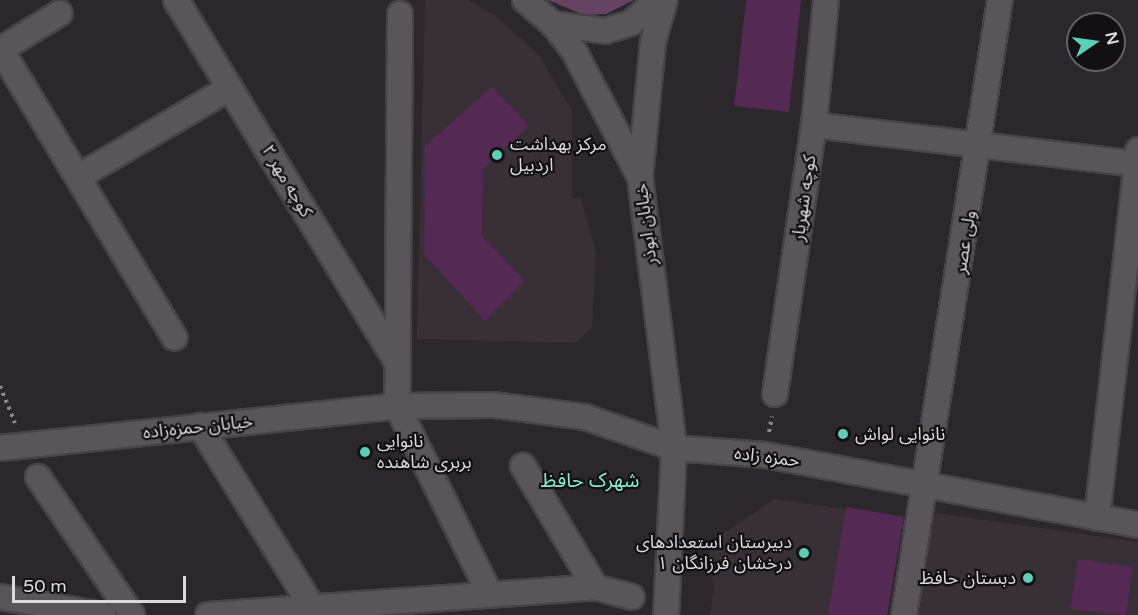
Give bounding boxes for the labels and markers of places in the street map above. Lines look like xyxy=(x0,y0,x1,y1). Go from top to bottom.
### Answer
place label: مرکز بهداشت اردبیل xyxy=(510,134,607,176)
marker: مرکز بهداشت اردبیل xyxy=(488,146,506,164)
place label: نانوایی لواش xyxy=(855,423,945,445)
marker: نانوایی لواش xyxy=(836,427,850,441)
place label: نانوایی بربری شاهنده xyxy=(377,431,471,474)
marker: نانوایی بربری شاهنده xyxy=(358,445,372,459)
place label: دبیرستان استعدادهای درخشان فرزانگان ۱ xyxy=(636,532,792,574)
marker: دبیرستان استعدادهای درخشان فرزانگان ۱ xyxy=(797,546,811,560)
place label: دبستان حافظ xyxy=(919,567,1016,589)
marker: دبستان حافظ xyxy=(1021,571,1035,585)

